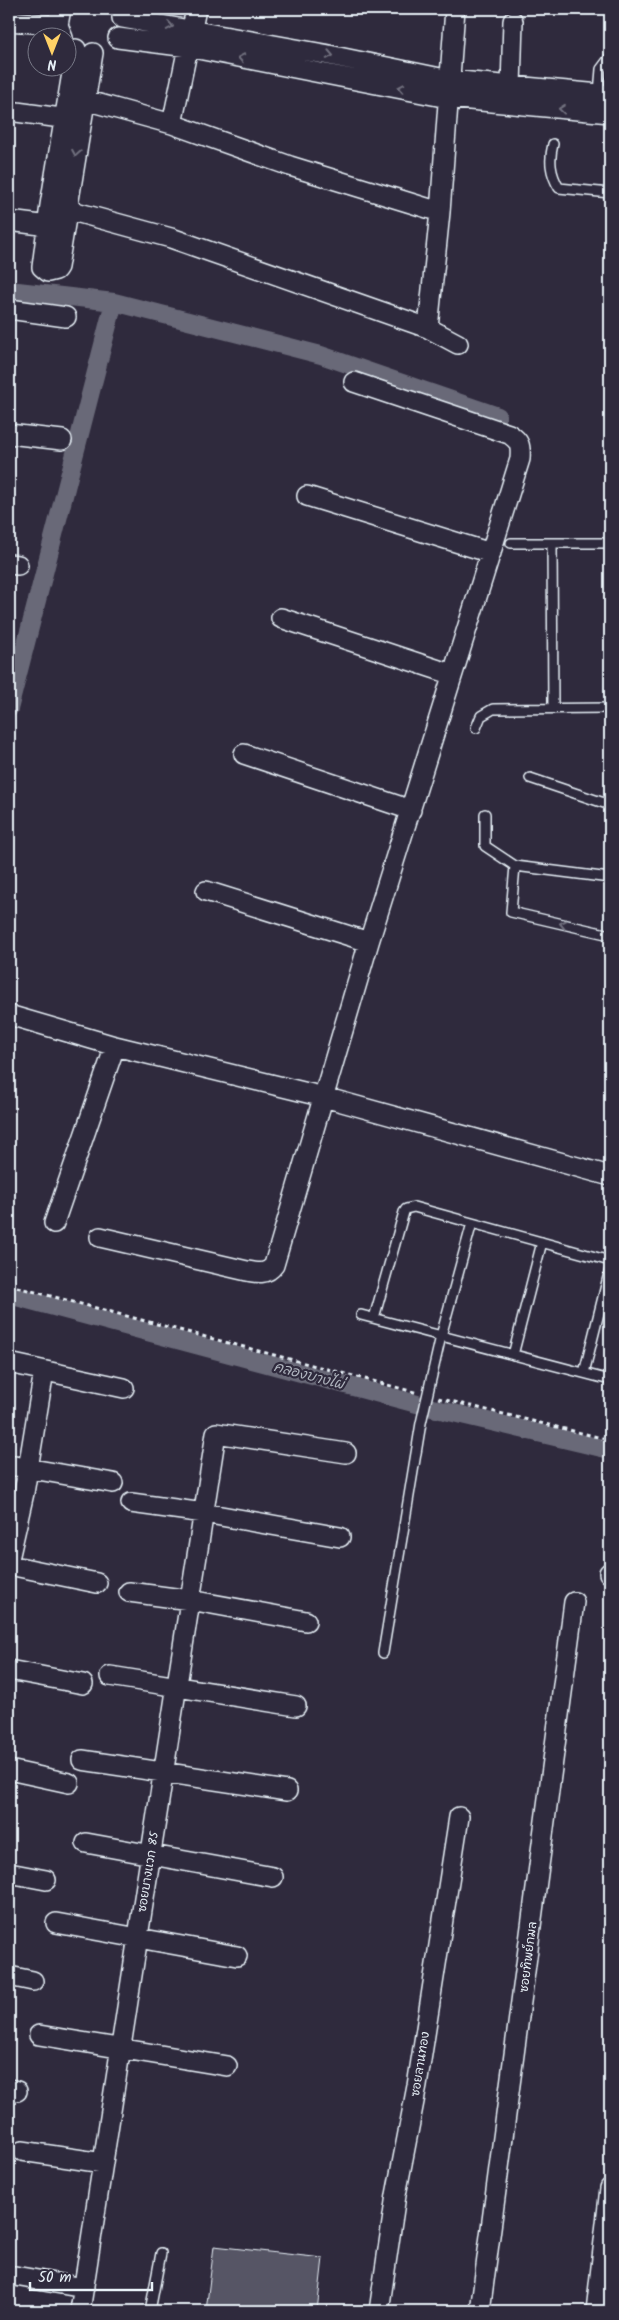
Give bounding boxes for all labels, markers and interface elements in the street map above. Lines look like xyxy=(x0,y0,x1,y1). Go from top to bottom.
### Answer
one-way arrow xyxy=(166,20,175,30)
north arrow xyxy=(28,28,78,78)
one-way arrow xyxy=(326,50,335,60)
text: N xyxy=(47,53,56,75)
one-way arrow xyxy=(237,53,245,64)
one-way arrow xyxy=(396,84,405,94)
one-way arrow xyxy=(557,104,565,115)
one-way arrow xyxy=(72,148,82,157)
one-way arrow xyxy=(558,919,567,930)
water label: คลองบางไผ่ xyxy=(271,1356,349,1397)
street label: ซอยบางแวก 85 xyxy=(133,1829,164,1914)
street label: ซอยทิพย์กมล xyxy=(515,1920,542,1994)
street label: ซอยลานทอง xyxy=(406,2030,435,2098)
scale bar xyxy=(30,2260,152,2292)
text: 50 m xyxy=(38,2266,72,2290)

